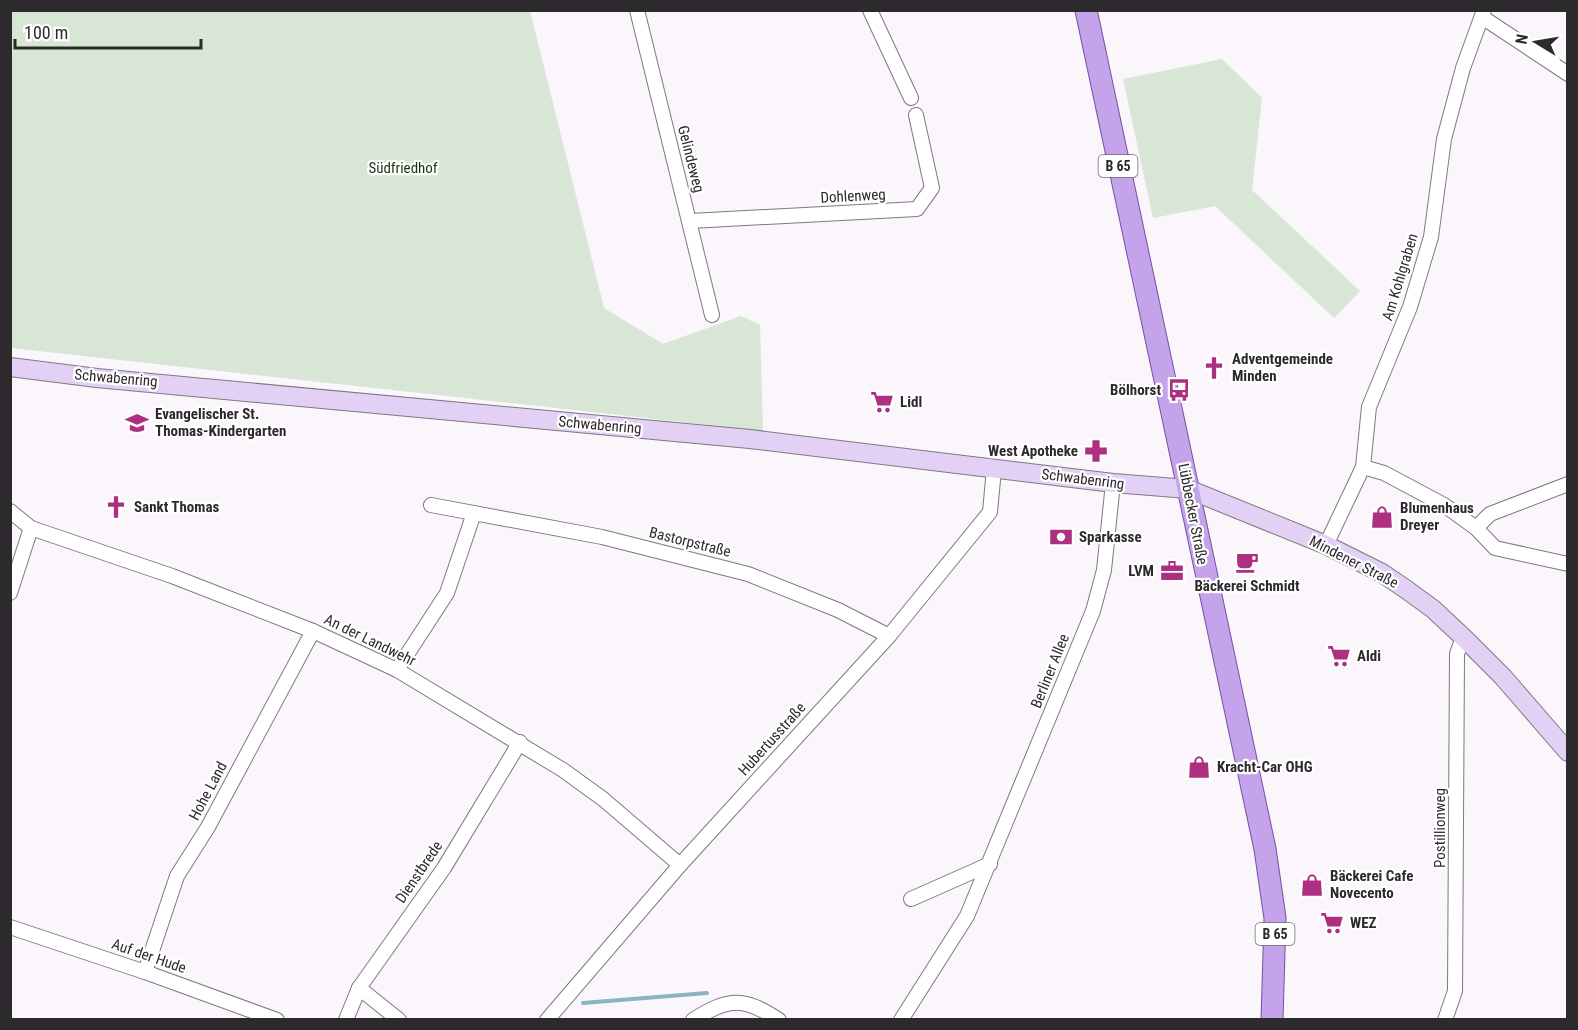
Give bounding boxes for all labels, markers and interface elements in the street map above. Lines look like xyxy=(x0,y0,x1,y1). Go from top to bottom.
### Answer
scale bar xyxy=(15,12,201,50)
north arrow xyxy=(1506,12,1566,72)
text: 100 m xyxy=(24,22,68,43)
text: N xyxy=(1512,33,1532,46)
street label: Gelindeweg xyxy=(674,123,708,195)
road number: B 65 xyxy=(1098,155,1138,177)
park label: Südfriedhof xyxy=(368,159,438,177)
street label: Dohlenweg xyxy=(820,185,886,207)
street label: Am Kohlgraben xyxy=(1378,231,1422,323)
place label: Adventgemeinde Minden xyxy=(1232,350,1333,385)
church icon: Adventgemeinde Minden xyxy=(1201,355,1227,381)
street label: Schwabenring xyxy=(74,365,158,391)
bus stop icon: Bölhorst xyxy=(1166,377,1192,403)
place label: Bölhorst xyxy=(1110,381,1161,399)
supermarket icon: Lidl xyxy=(869,389,895,415)
place label: Lidl xyxy=(900,393,922,411)
place label: Evangelischer St. Thomas-Kindergarten xyxy=(155,405,286,440)
school or university icon: Evangelischer St. Thomas-Kindergarten xyxy=(124,410,150,436)
street label: Schwabenring xyxy=(558,412,642,438)
pharmacy icon: West Apotheke xyxy=(1083,438,1109,464)
place label: West Apotheke xyxy=(988,442,1078,460)
street label: Lübbecker Straße xyxy=(1174,462,1212,566)
street label: Schwabenring xyxy=(1041,465,1125,493)
church icon: Sankt Thomas xyxy=(103,494,129,520)
place label: Sankt Thomas xyxy=(134,498,220,516)
place label: Blumenhaus Dreyer xyxy=(1400,499,1474,534)
shop icon: Blumenhaus Dreyer xyxy=(1369,504,1395,530)
street label: Bastorpstraße xyxy=(647,523,733,561)
bank icon: Sparkasse xyxy=(1048,524,1074,550)
place label: Sparkasse xyxy=(1079,528,1142,546)
street label: Mindener Straße xyxy=(1307,532,1401,592)
cafe icon: Bäckerei Schmidt xyxy=(1234,549,1260,575)
office icon: LVM xyxy=(1159,558,1185,584)
place label: LVM xyxy=(1128,562,1154,580)
place label: Bäckerei Schmidt xyxy=(1194,577,1300,595)
street label: An der Landwehr xyxy=(321,610,419,670)
street label: Berliner Allee xyxy=(1027,631,1073,711)
supermarket icon: Aldi xyxy=(1326,643,1352,669)
place label: Aldi xyxy=(1357,647,1381,665)
street label: Hubertusstraße xyxy=(735,699,809,779)
shop icon: Kracht-Car OHG xyxy=(1186,754,1212,780)
place label: Kracht-Car OHG xyxy=(1217,758,1313,776)
street label: Hohe Land xyxy=(185,759,231,823)
street label: Postillionweg xyxy=(1431,788,1449,868)
street label: Dienstbrede xyxy=(392,838,446,906)
place label: Bäckerei Cafe Novecento xyxy=(1330,867,1413,902)
shop icon: Bäckerei Cafe Novecento xyxy=(1299,872,1325,898)
supermarket icon: WEZ xyxy=(1319,910,1345,936)
place label: WEZ xyxy=(1350,914,1377,932)
road number: B 65 xyxy=(1256,923,1294,945)
street label: Auf der Hude xyxy=(109,935,189,977)

